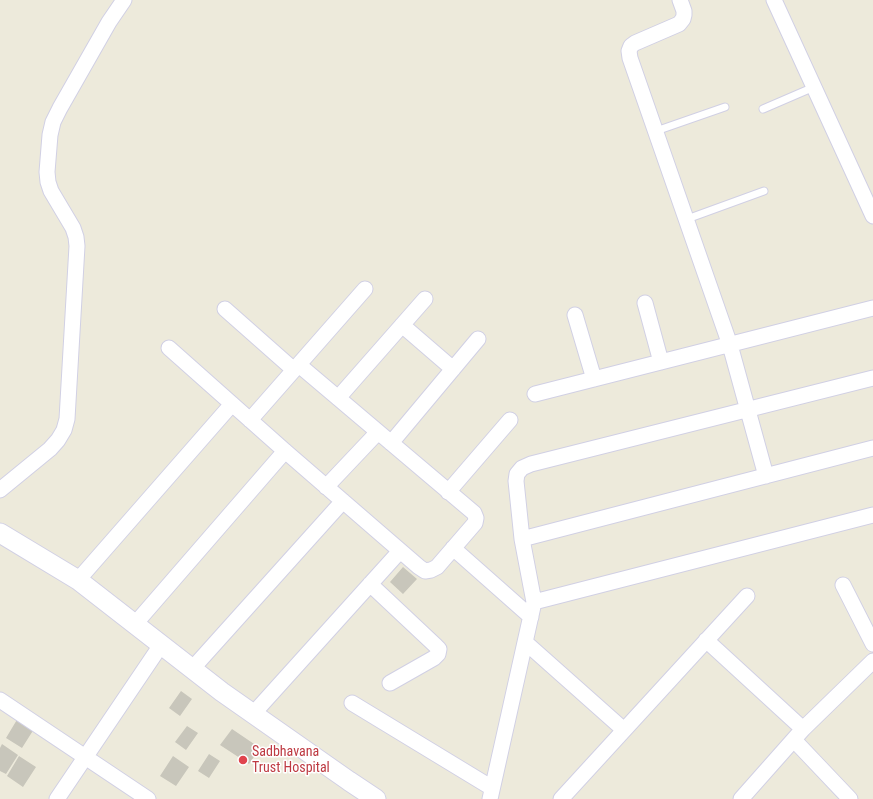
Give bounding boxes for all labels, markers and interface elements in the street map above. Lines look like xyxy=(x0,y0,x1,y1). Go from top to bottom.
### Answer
place label: Sadbhavana Trust Hospital xyxy=(252,744,330,776)
marker: Sadbhavana Trust Hospital xyxy=(237,754,249,766)

